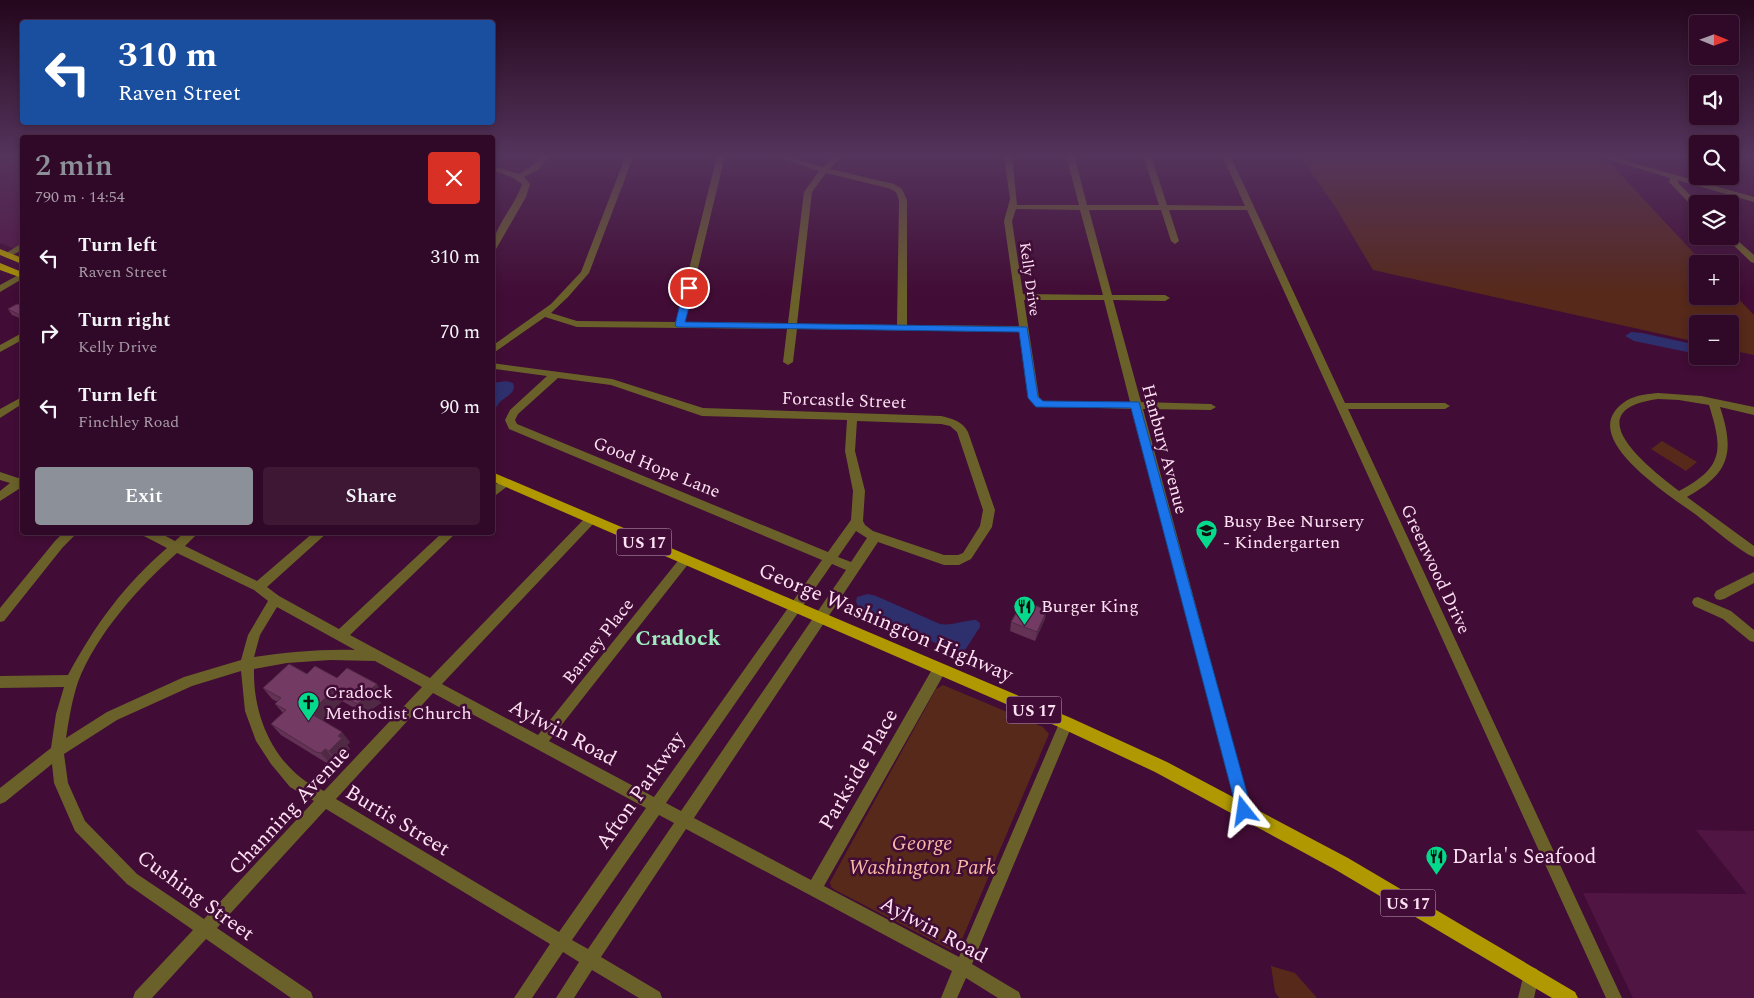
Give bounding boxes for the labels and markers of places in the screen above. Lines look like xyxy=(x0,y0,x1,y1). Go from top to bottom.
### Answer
pin xyxy=(668,267,710,309)
place label: Busy Bee Nursery - Kindergarten xyxy=(1223,508,1365,556)
school or university icon: Busy Bee Nursery - Kindergarten xyxy=(1195,519,1219,550)
place label: Burger King xyxy=(1041,593,1139,620)
restaurant icon: Burger King xyxy=(1013,594,1037,625)
place label: Cradock Methodist Church xyxy=(325,679,472,727)
church icon: Cradock Methodist Church xyxy=(297,690,321,721)
place label: Darla's Seafood xyxy=(1452,841,1597,873)
restaurant icon: Darla's Seafood xyxy=(1424,844,1448,875)

